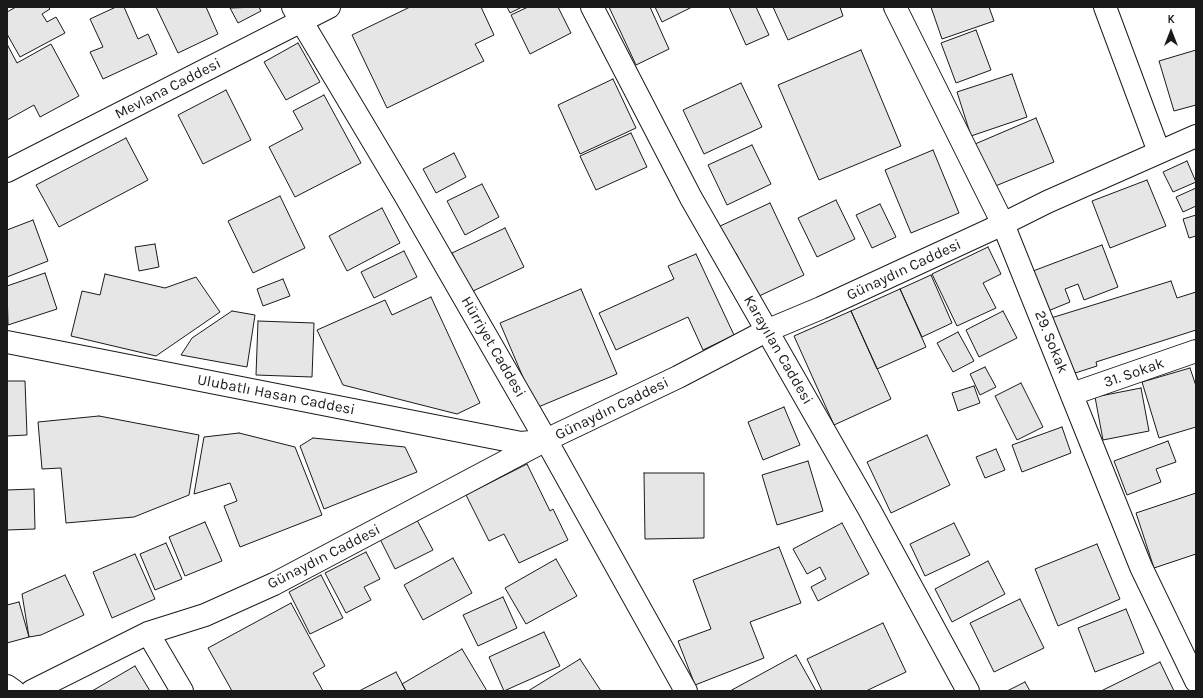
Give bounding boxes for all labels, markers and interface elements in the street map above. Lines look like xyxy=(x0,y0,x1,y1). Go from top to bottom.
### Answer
north arrow xyxy=(1151,12,1191,52)
text: K xyxy=(1167,13,1175,26)
street label: Mevlana Caddesi xyxy=(112,55,224,123)
street label: Günaydın Caddesi xyxy=(844,236,964,304)
street label: Karayılan Caddesi xyxy=(739,292,817,408)
street label: Hürriyet Caddesi xyxy=(457,293,529,401)
street label: 29. Sokak xyxy=(1030,308,1072,376)
street label: 31. Sokak xyxy=(1102,354,1166,392)
street label: Ulubatlı Hasan Caddesi xyxy=(196,371,356,419)
street label: Günaydın Caddesi xyxy=(552,374,672,444)
street label: Günaydın Caddesi xyxy=(265,521,383,593)

